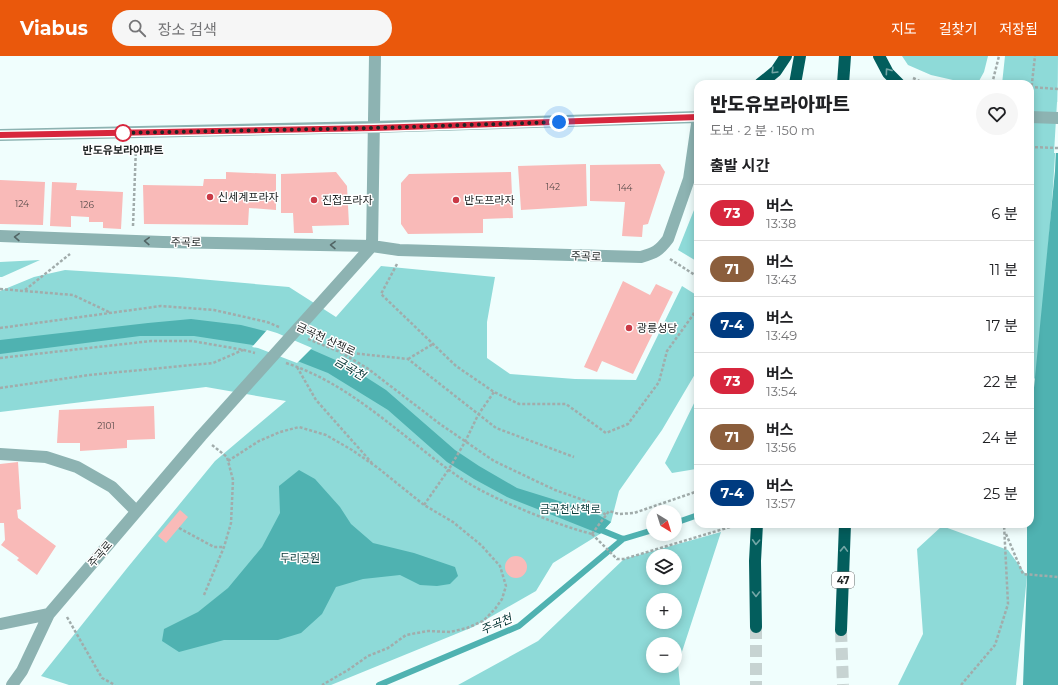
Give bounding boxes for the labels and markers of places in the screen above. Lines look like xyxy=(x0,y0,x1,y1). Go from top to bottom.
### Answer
marker: 반도유보라아파트 xyxy=(114,124,132,142)
place label: 반도유보라아파트 xyxy=(83,143,163,157)
place label: 신세계프라자 xyxy=(218,190,279,204)
marker: 신세계프라자 xyxy=(205,192,215,202)
place label: 진접프라자 xyxy=(322,193,373,207)
place label: 반도프라자 xyxy=(464,193,515,207)
marker: 진접프라자 xyxy=(309,195,319,205)
marker: 반도프라자 xyxy=(451,195,461,205)
place label: 광릉성당 xyxy=(637,321,677,335)
marker: 광릉성당 xyxy=(624,323,634,333)

